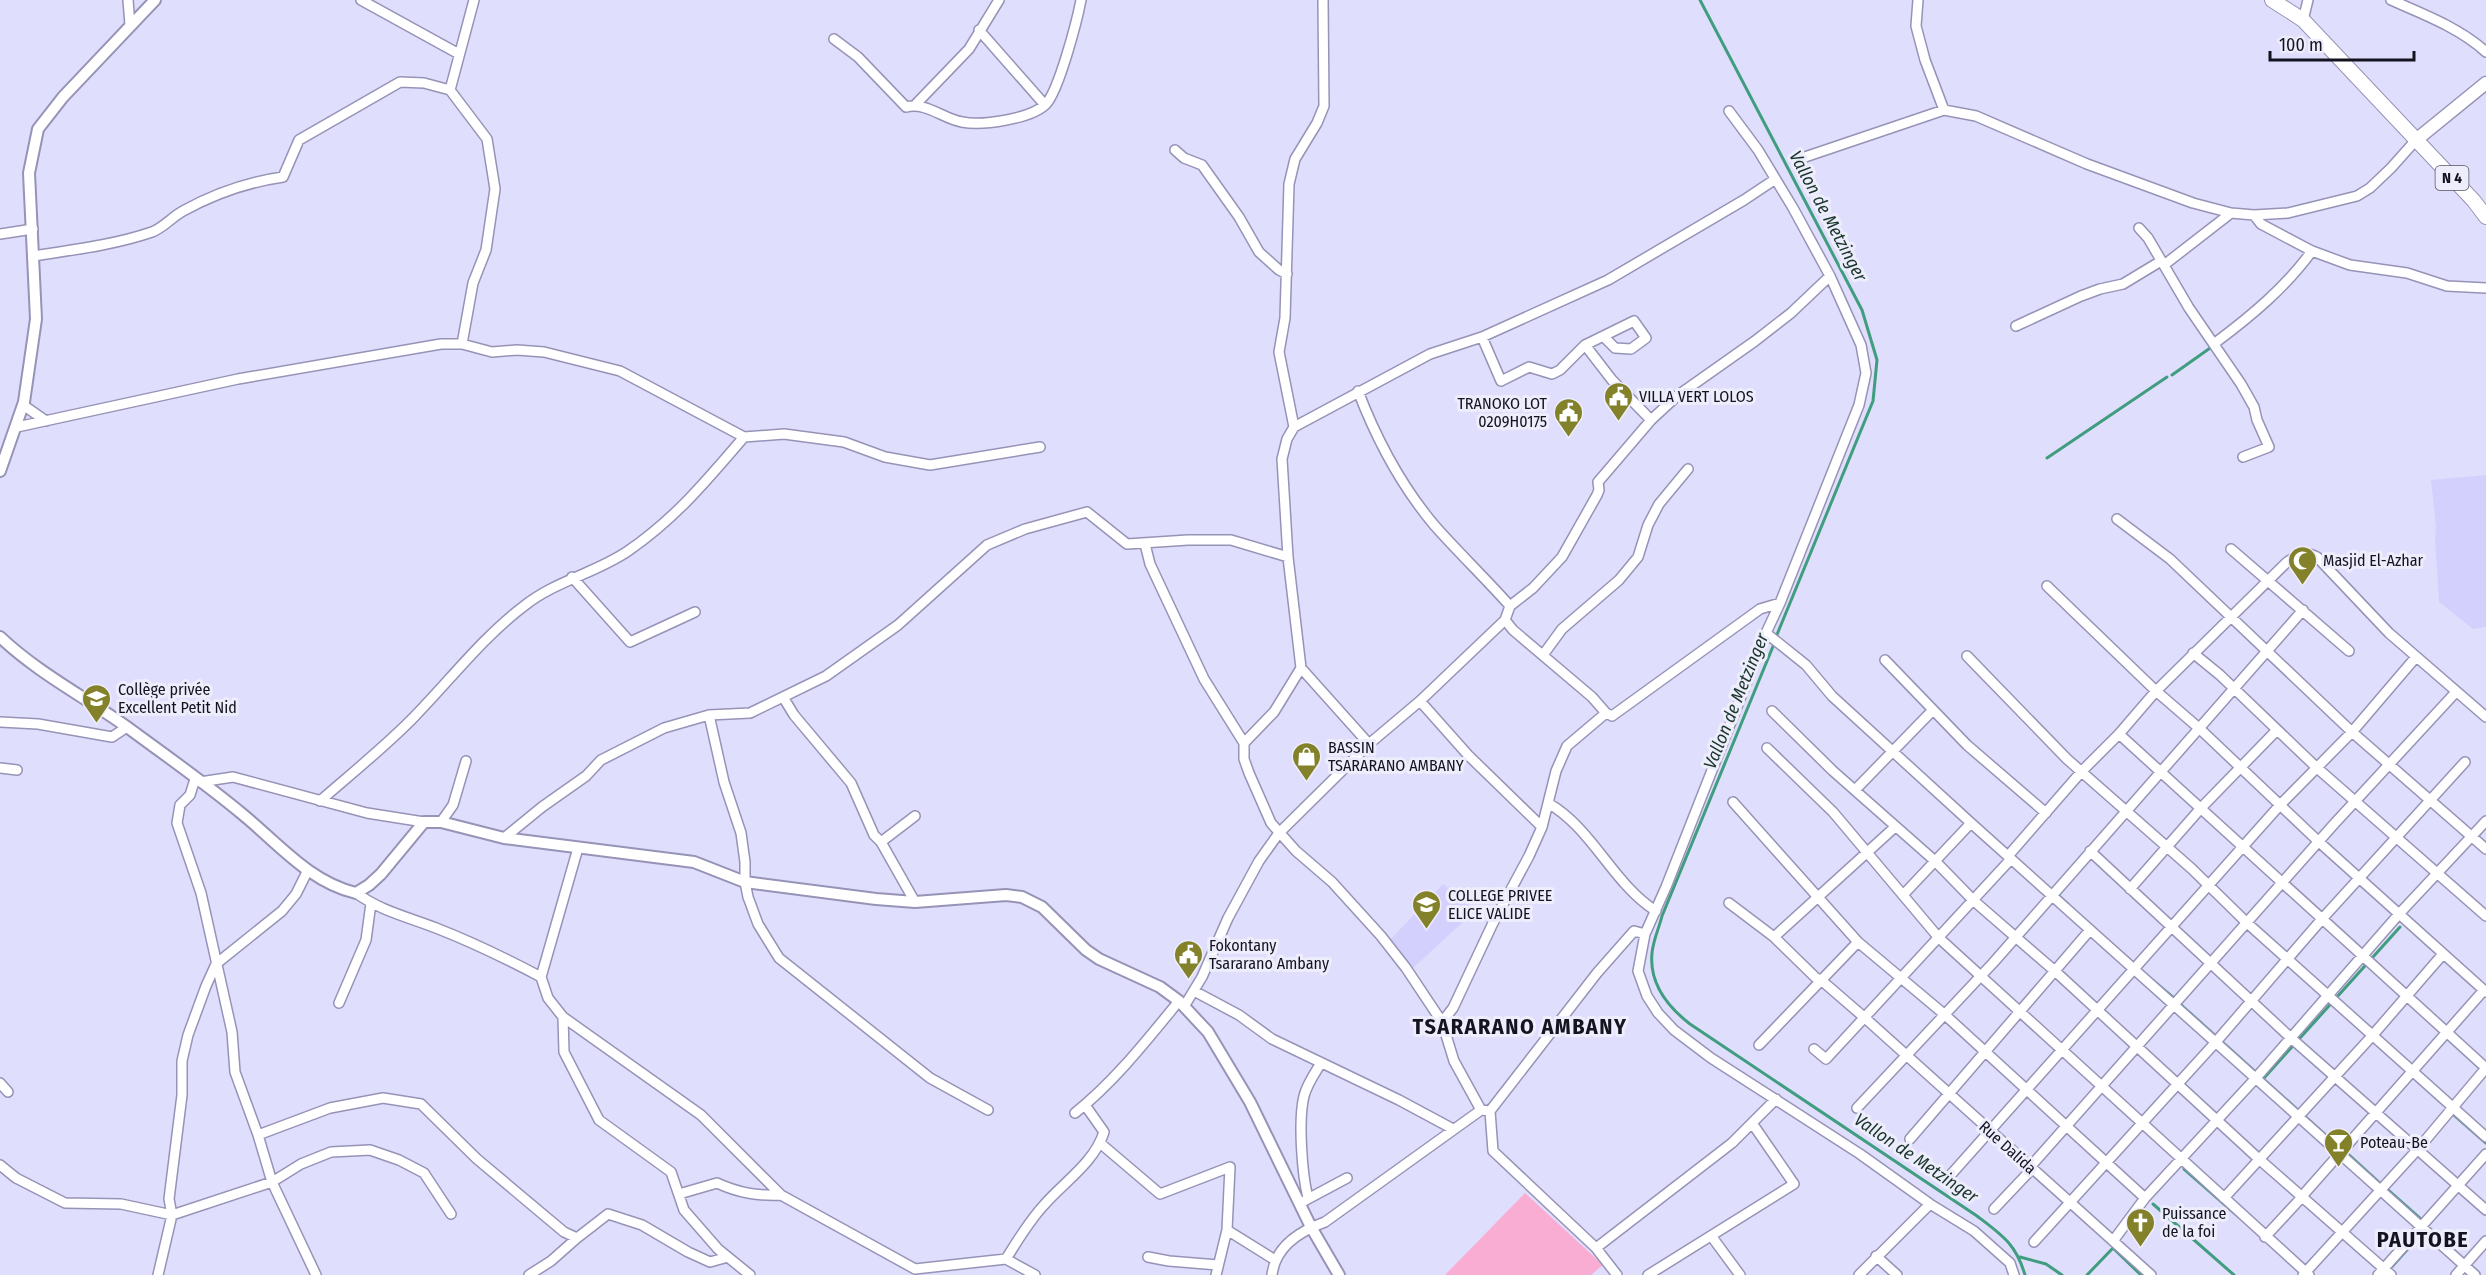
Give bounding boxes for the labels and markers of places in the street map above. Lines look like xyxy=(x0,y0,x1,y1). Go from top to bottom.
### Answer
public building icon: VILLA VERT LOLOS xyxy=(1602,380,1634,422)
place label: VILLA VERT LOLOS xyxy=(1639,387,1754,406)
place label: TRANOKO LOT 0209H0175 xyxy=(1457,394,1548,431)
public building icon: TRANOKO LOT 0209H0175 xyxy=(1552,396,1584,438)
mosque icon: Masjid El-Azhar xyxy=(2286,544,2318,586)
place label: Masjid El-Azhar xyxy=(2323,551,2424,570)
place label: Collège privée Excellent Petit Nid xyxy=(118,680,237,717)
school or university icon: Collège privée Excellent Petit Nid xyxy=(81,682,113,724)
place label: BASSIN TSARARANO AMBANY xyxy=(1328,738,1464,775)
shop icon: BASSIN TSARARANO AMBANY xyxy=(1291,740,1323,782)
place label: COLLEGE PRIVEE ELICE VALIDE xyxy=(1448,886,1552,923)
school or university icon: COLLEGE PRIVEE ELICE VALIDE xyxy=(1411,888,1443,930)
place label: Fokontany Tsararano Ambany xyxy=(1209,936,1330,973)
public building icon: Fokontany Tsararano Ambany xyxy=(1172,938,1204,980)
bar icon: Poteau-Be xyxy=(2323,1126,2355,1168)
place label: Poteau-Be xyxy=(2360,1133,2428,1152)
place label: Puissance de la foi xyxy=(2162,1204,2227,1241)
church icon: Puissance de la foi xyxy=(2125,1206,2157,1248)

